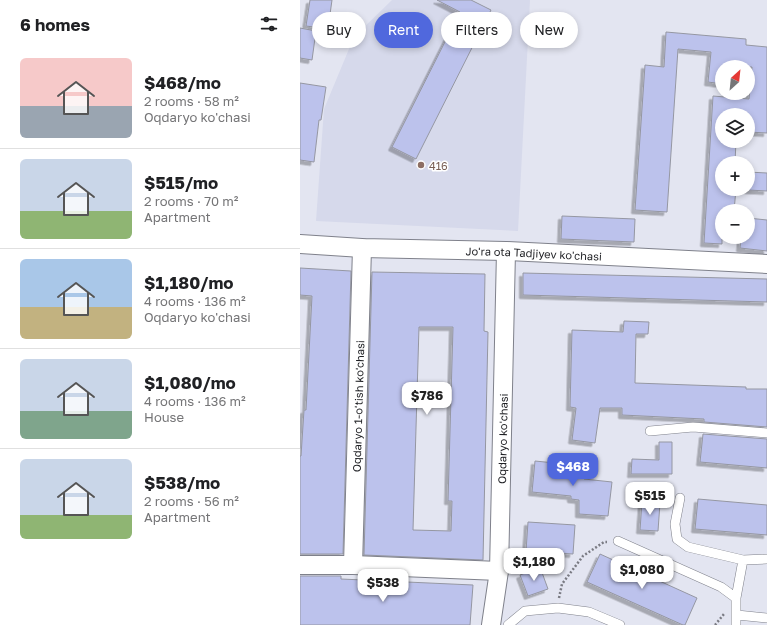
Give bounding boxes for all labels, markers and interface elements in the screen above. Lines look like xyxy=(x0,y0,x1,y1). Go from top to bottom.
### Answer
chip: Buy xyxy=(312,12,366,48)
chip: Rent xyxy=(374,12,433,48)
chip: Filters xyxy=(441,12,512,48)
chip: New xyxy=(520,12,578,48)
icon: filters xyxy=(258,13,280,35)
text: 6 homes xyxy=(20,14,90,35)
north arrow xyxy=(715,60,755,100)
map controls xyxy=(715,60,755,244)
text: $468/mo xyxy=(144,72,221,93)
icon: home xyxy=(52,74,100,122)
text: 2 rooms · 58 m² xyxy=(144,93,239,109)
button: layers xyxy=(715,108,755,148)
text: Oqdaryo ko'chasi xyxy=(144,109,251,125)
button: + xyxy=(715,156,755,196)
place label: 416 xyxy=(429,159,448,172)
marker: 416 xyxy=(416,160,426,170)
text: $515/mo xyxy=(144,172,218,193)
icon: home xyxy=(52,175,100,223)
text: 2 rooms · 70 m² xyxy=(144,193,239,209)
button: − xyxy=(715,204,755,244)
text: Apartment xyxy=(144,209,211,225)
street label: Jo'ra ota Tadjiyev ko'chasi xyxy=(465,244,602,262)
text: $1,180/mo xyxy=(144,272,234,293)
icon: home xyxy=(52,275,100,323)
text: 4 rooms · 136 m² xyxy=(144,293,246,309)
text: Oqdaryo ko'chasi xyxy=(144,309,251,325)
street label: Oqdaryo 1-o'tish ko'chasi xyxy=(349,340,366,472)
text: $1,080/mo xyxy=(144,372,236,393)
icon: home xyxy=(52,375,100,423)
pin: $786 xyxy=(403,382,451,416)
text: $786 xyxy=(411,387,443,403)
text: 4 rooms · 136 m² xyxy=(144,393,246,409)
street label: Oqdaryo ko'chasi xyxy=(494,393,509,484)
text: House xyxy=(144,409,184,425)
pin: $468 xyxy=(549,453,597,487)
text: $468 xyxy=(556,458,590,474)
text: $538/mo xyxy=(144,472,220,493)
icon: home xyxy=(52,475,100,523)
pin: $515 xyxy=(626,482,674,516)
text: $515 xyxy=(634,487,666,503)
text: 2 rooms · 56 m² xyxy=(144,493,239,509)
text: Apartment xyxy=(144,509,211,525)
pin: $1,180 xyxy=(501,548,567,582)
text: $1,180 xyxy=(512,553,556,569)
pin: $1,080 xyxy=(609,556,675,590)
text: $1,080 xyxy=(620,561,664,577)
pin: $538 xyxy=(359,569,407,603)
text: $538 xyxy=(367,574,399,590)

